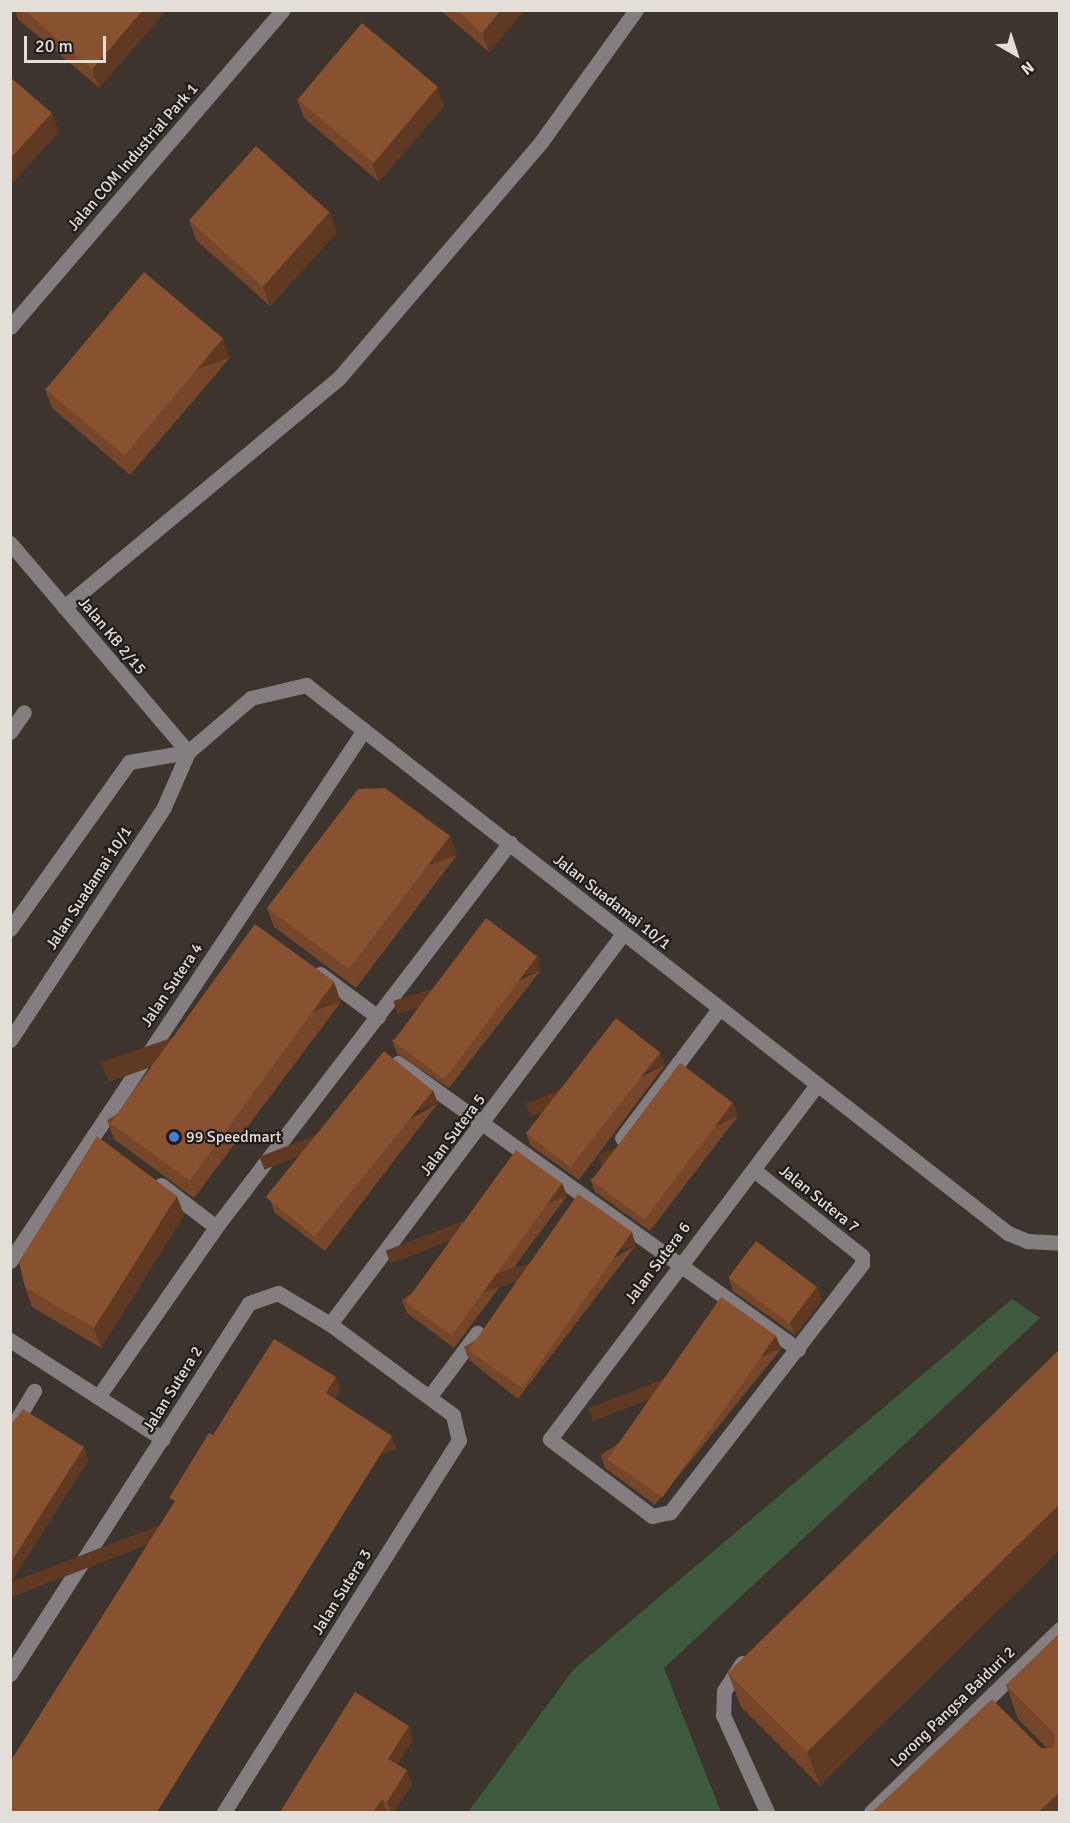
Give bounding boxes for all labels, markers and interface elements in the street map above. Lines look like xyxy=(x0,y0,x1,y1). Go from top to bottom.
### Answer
scale bar xyxy=(27,24,110,62)
north arrow xyxy=(986,24,1046,84)
text: 20 m xyxy=(35,35,73,57)
text: N xyxy=(1017,57,1038,79)
street label: Jalan COM Industrial Park 1 xyxy=(64,79,202,235)
street label: Jalan KB 2/15 xyxy=(74,593,150,679)
street label: Jalan Suadamai 10/1 xyxy=(42,823,136,953)
street label: Jalan Suadamai 10/1 xyxy=(549,850,675,954)
street label: Jalan Sutera 4 xyxy=(137,939,207,1031)
street label: Jalan Sutera 5 xyxy=(416,1090,490,1180)
place label: 99 Speedmart xyxy=(186,1127,281,1147)
marker: 99 Speedmart xyxy=(167,1130,181,1144)
street label: Jalan Sutera 7 xyxy=(775,1161,863,1237)
street label: Jalan Sutera 6 xyxy=(621,1218,695,1308)
street label: Jalan Sutera 2 xyxy=(139,1343,207,1435)
street label: Jalan Sutera 3 xyxy=(308,1546,376,1638)
street label: Lorong Pangsa Baiduri 2 xyxy=(887,1643,1019,1771)

